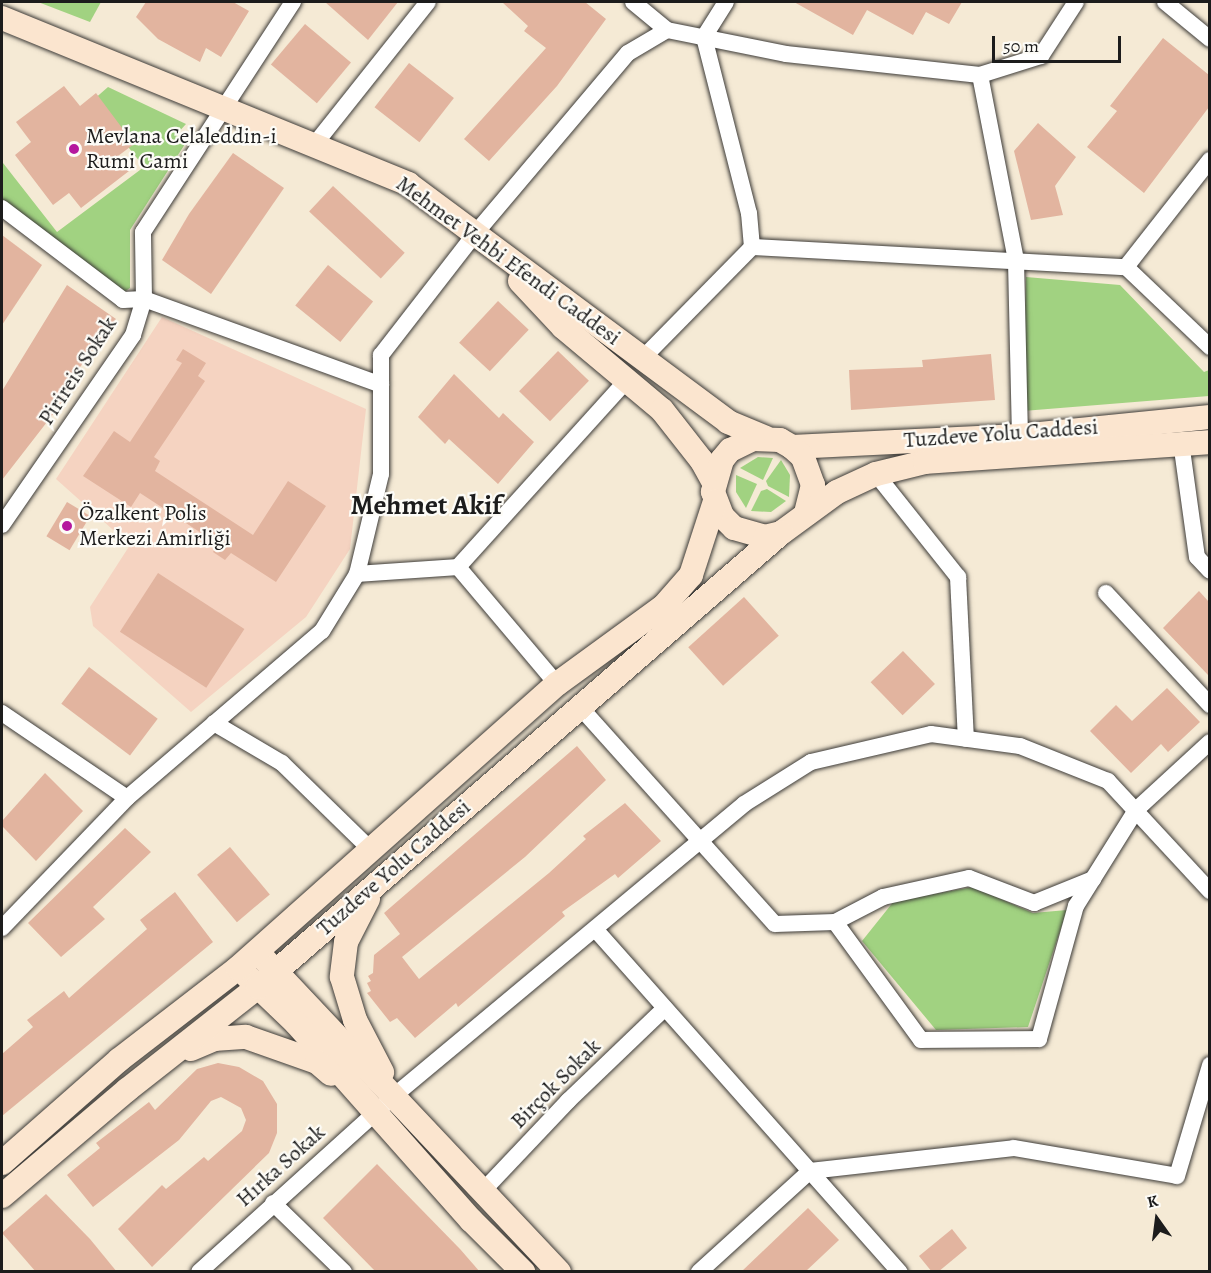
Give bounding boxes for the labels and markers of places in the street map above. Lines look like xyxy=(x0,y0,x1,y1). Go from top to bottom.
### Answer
place label: Mevlana Celaleddin-i Rumi Cami xyxy=(86,123,277,174)
marker: Mevlana Celaleddin-i Rumi Cami xyxy=(67,142,81,156)
place label: Özalkent Polis Merkezi Amirliği xyxy=(79,500,231,552)
marker: Özalkent Polis Merkezi Amirliği xyxy=(60,519,74,533)

